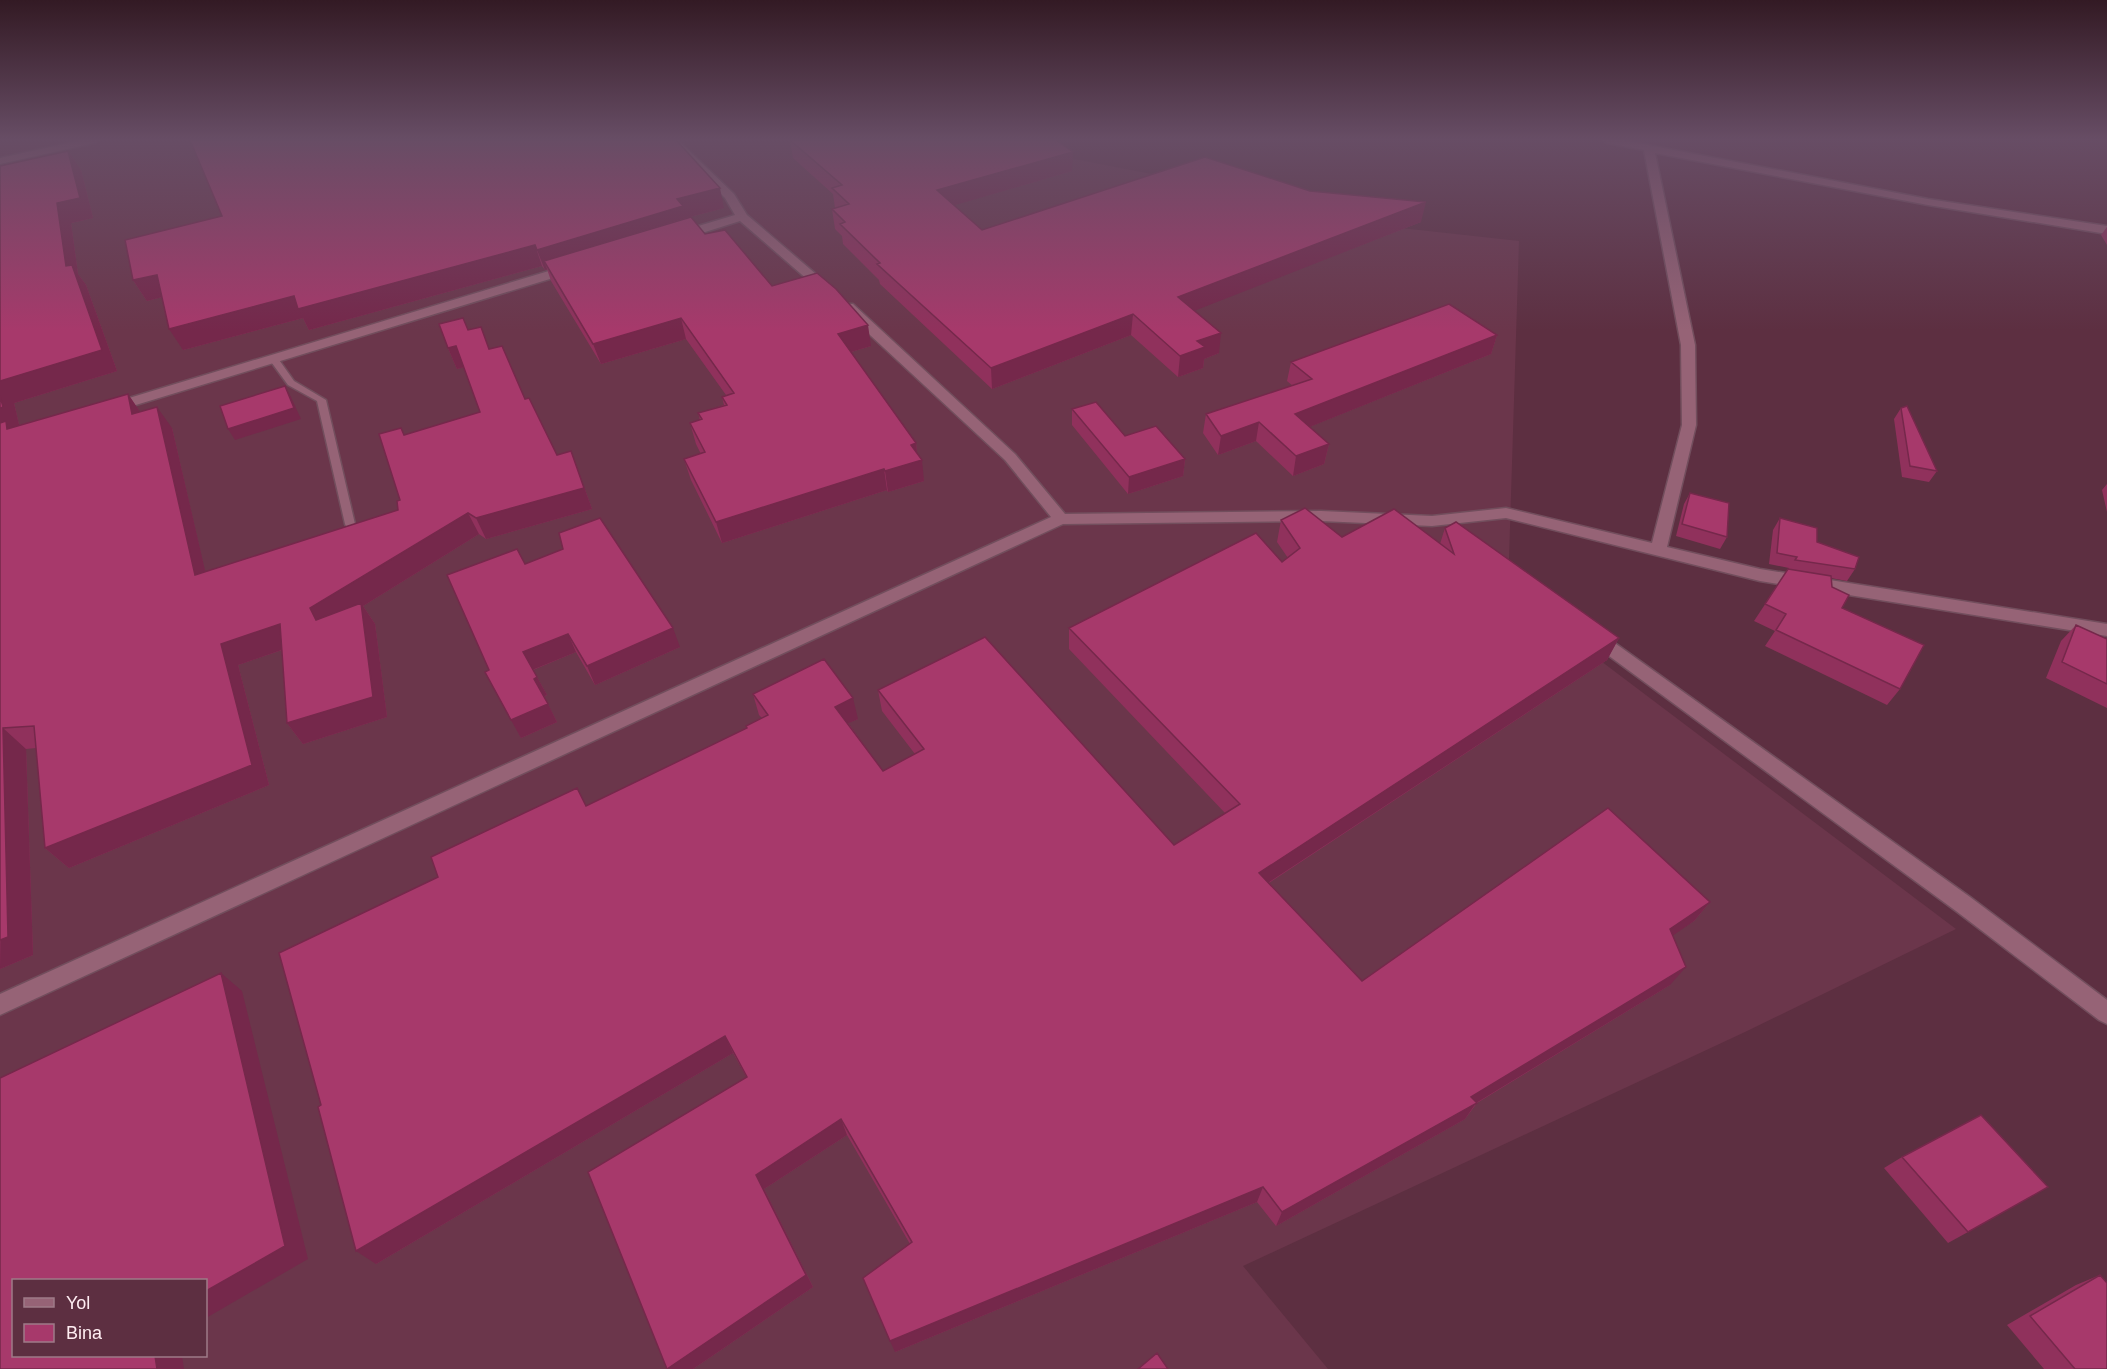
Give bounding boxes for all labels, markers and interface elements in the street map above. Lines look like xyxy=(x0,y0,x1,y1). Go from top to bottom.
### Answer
legend xyxy=(12,1279,207,1357)
text: Yol xyxy=(66,1293,90,1313)
text: Bina xyxy=(66,1323,103,1343)

